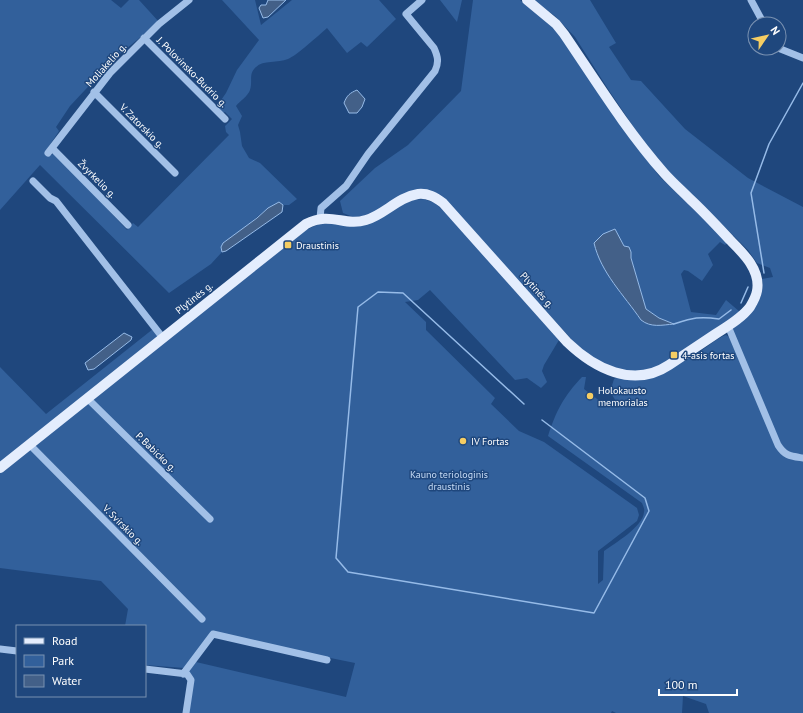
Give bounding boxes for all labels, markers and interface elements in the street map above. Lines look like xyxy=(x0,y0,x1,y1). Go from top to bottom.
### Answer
north arrow xyxy=(747,16,787,56)
text: N xyxy=(767,23,783,37)
street label: J. Polovinsko-Budrio g. xyxy=(153,33,230,110)
street label: Moliakelio g. xyxy=(83,40,129,90)
street label: V. Zatorskio g. xyxy=(116,100,167,151)
street label: Žvyrkelio g. xyxy=(75,157,119,201)
place label: Draustinis xyxy=(296,239,339,252)
marker: Draustinis xyxy=(283,240,293,250)
street label: Plytinės g. xyxy=(517,269,557,311)
street label: Plytinės g. xyxy=(173,279,215,317)
place label: 4-asis fortas xyxy=(682,349,734,362)
marker: 4-asis fortas xyxy=(669,350,679,360)
place label: Holokausto memorialas xyxy=(598,384,648,409)
marker: Holokausto memorialas xyxy=(585,391,595,401)
street label: P. Babicko g. xyxy=(133,429,179,475)
place label: IV Fortas xyxy=(471,435,509,448)
marker: IV Fortas xyxy=(458,436,468,446)
park label: Kauno teriologinis draustinis xyxy=(410,468,488,493)
street label: V. Svirskio g. xyxy=(99,501,146,548)
legend xyxy=(16,625,146,697)
text: Road xyxy=(52,633,77,648)
text: Park xyxy=(52,653,74,668)
scale bar xyxy=(659,671,737,697)
text: Water xyxy=(52,673,82,688)
text: 100 m xyxy=(665,677,698,692)

